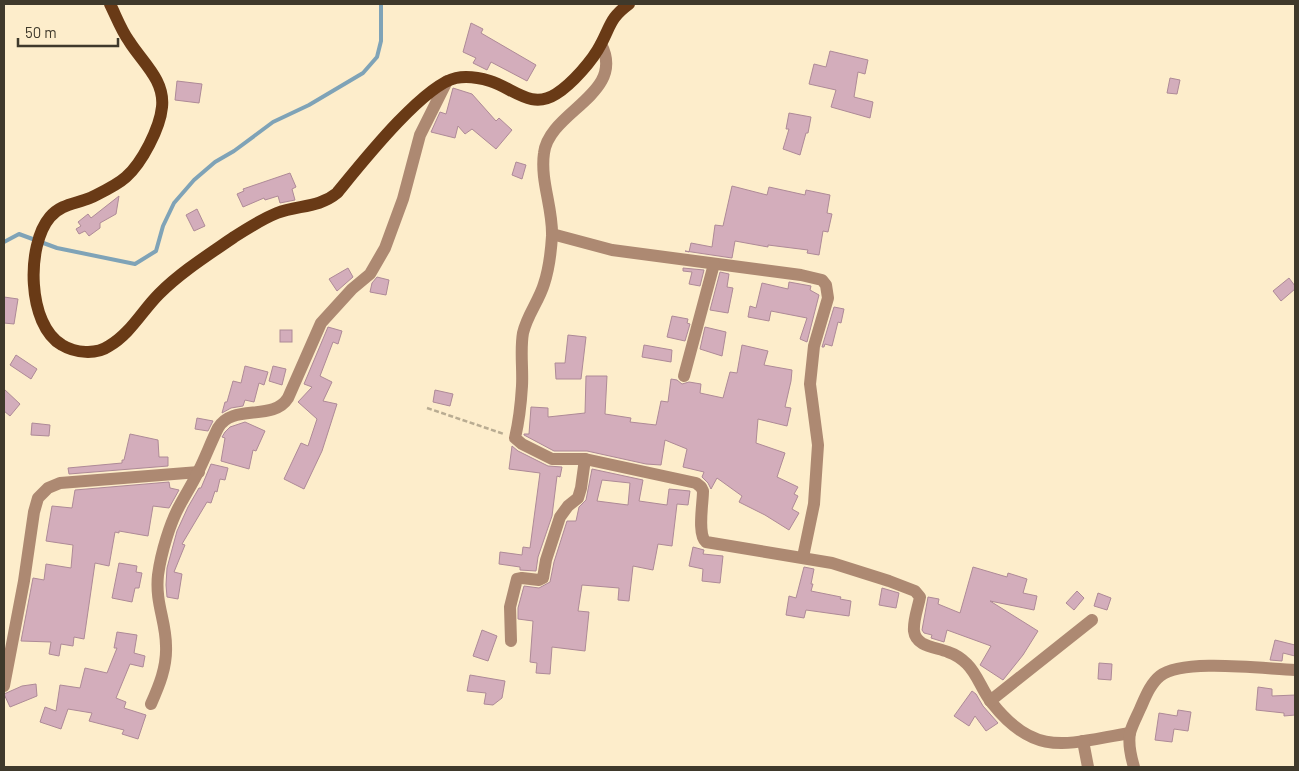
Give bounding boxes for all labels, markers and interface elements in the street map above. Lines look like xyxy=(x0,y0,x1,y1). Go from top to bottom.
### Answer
scale bar xyxy=(18,15,118,47)
text: 50 m xyxy=(25,23,57,41)

